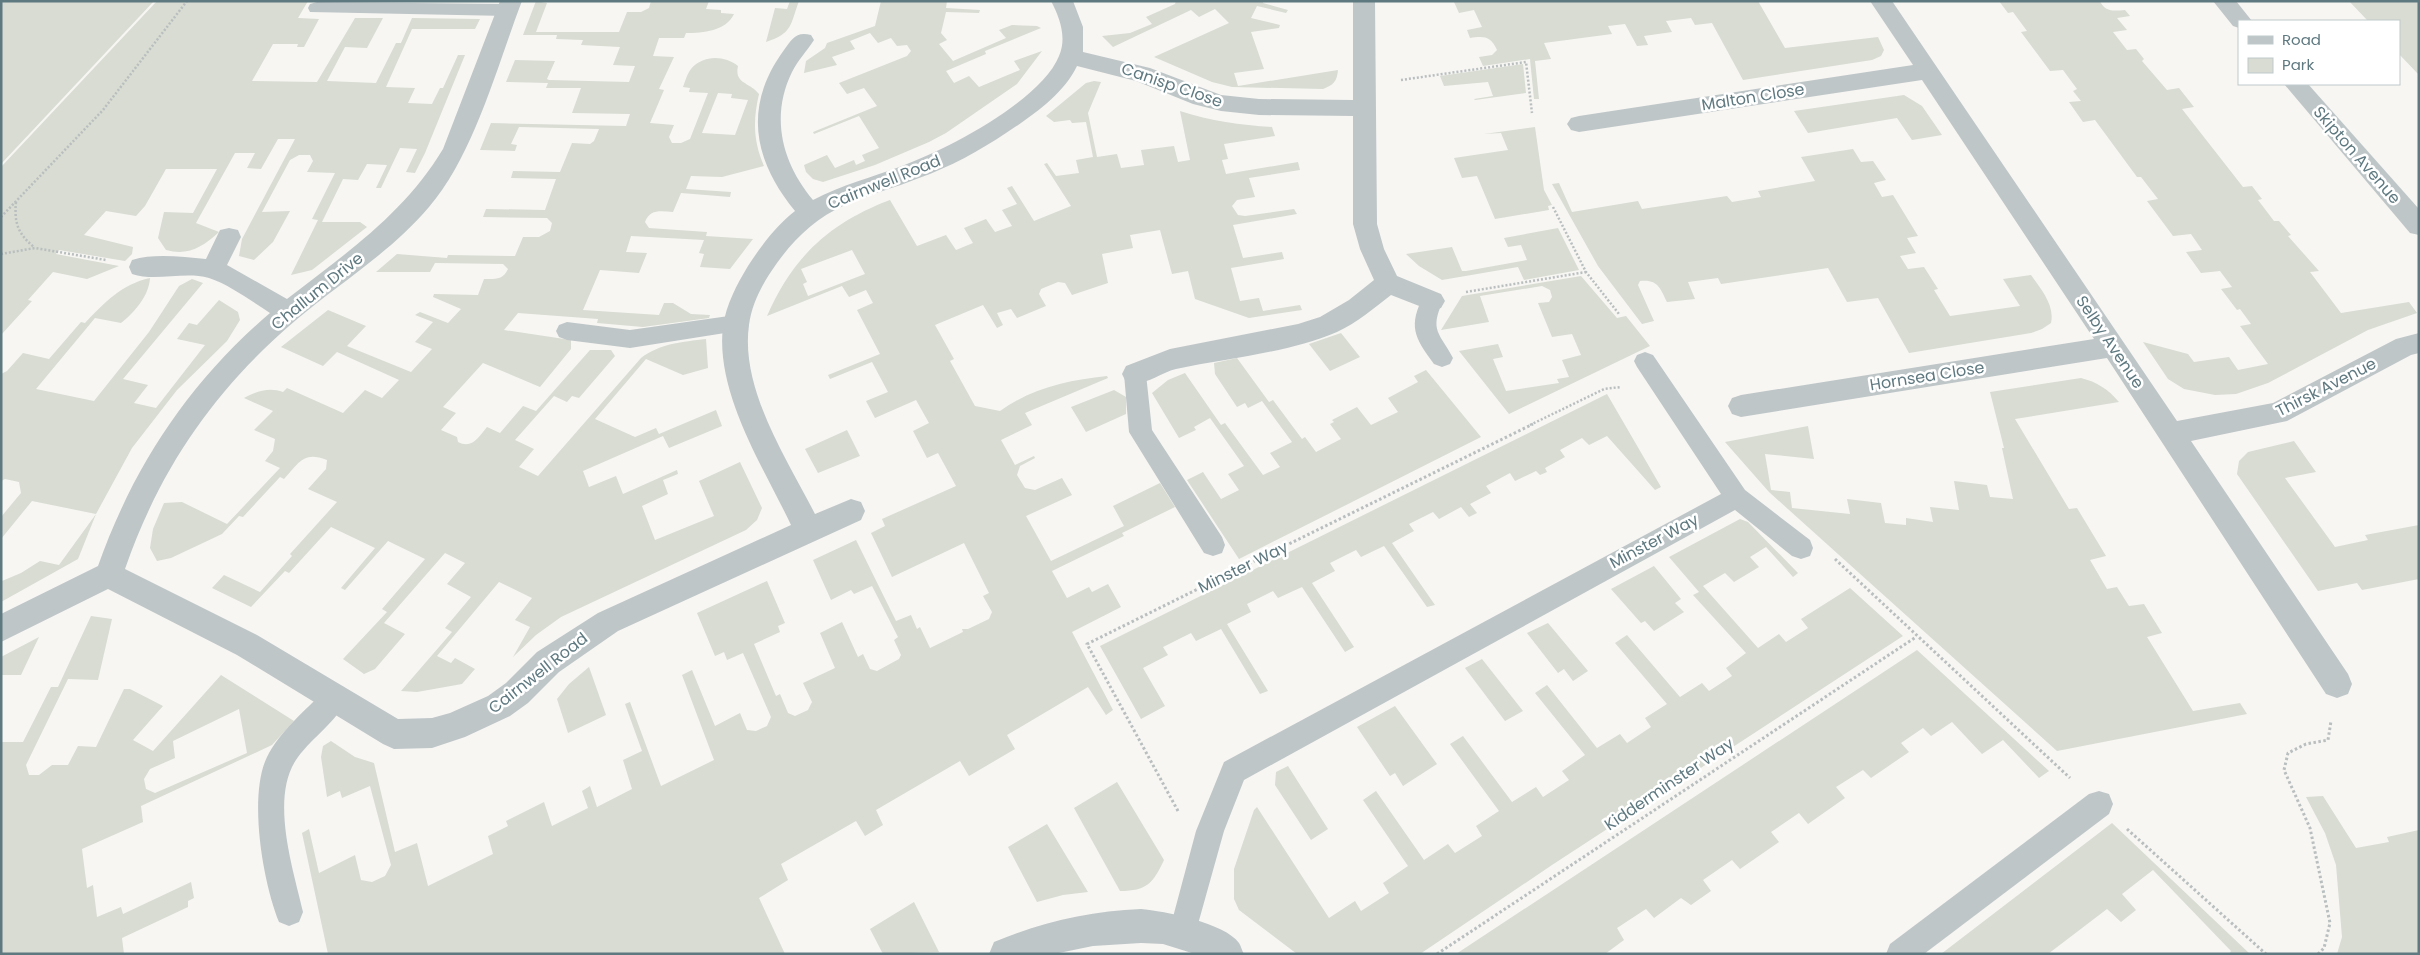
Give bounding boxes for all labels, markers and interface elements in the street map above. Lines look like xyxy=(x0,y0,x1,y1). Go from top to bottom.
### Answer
legend xyxy=(2238,20,2400,85)
text: Road xyxy=(2282,29,2321,50)
text: Park xyxy=(2282,54,2314,75)
street label: Canisp Close xyxy=(1118,57,1226,113)
street label: Malton Close xyxy=(1700,78,1806,116)
street label: Skipton Avenue xyxy=(2308,101,2406,209)
street label: Cairnwell Road xyxy=(824,149,944,215)
street label: Challum Drive xyxy=(266,247,368,335)
street label: Selby Avenue xyxy=(2070,291,2150,393)
street label: Thirsk Avenue xyxy=(2272,352,2380,422)
street label: Hornsea Close xyxy=(1868,356,1986,396)
street label: Minster Way xyxy=(1605,508,1703,574)
street label: Minster Way xyxy=(1194,535,1292,599)
street label: Cairnwell Road xyxy=(484,627,592,719)
street label: Kidderminster Way xyxy=(1600,732,1738,836)

